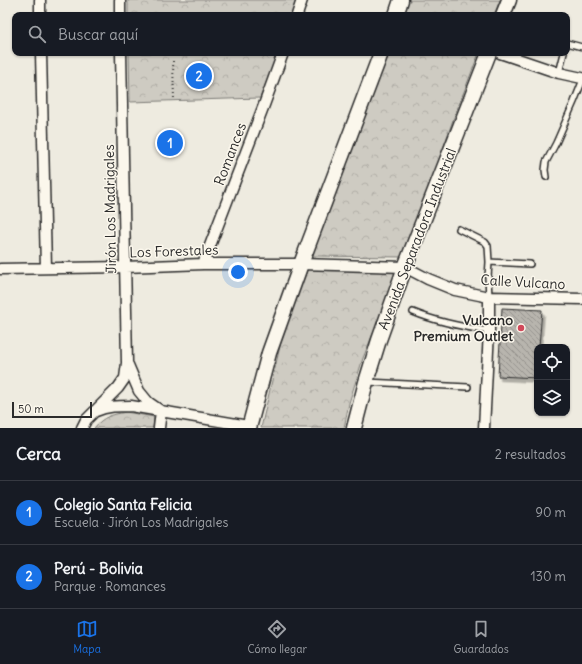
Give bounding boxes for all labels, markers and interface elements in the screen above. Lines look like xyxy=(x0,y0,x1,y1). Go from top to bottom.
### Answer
search box xyxy=(12,12,570,56)
icon: search xyxy=(26,23,48,45)
text: Buscar aquí xyxy=(58,25,138,44)
pin: 2 xyxy=(186,61,212,91)
street label: Romances xyxy=(210,120,250,188)
pin: 1 xyxy=(157,128,183,158)
street label: Jirón Los Madrigales xyxy=(100,144,120,274)
street label: Avenida Separadora Industrial xyxy=(374,145,460,333)
street label: Los Forestales xyxy=(129,240,219,262)
your location xyxy=(228,262,248,282)
street label: Calle Vulcano xyxy=(480,271,566,293)
place label: Vulcano Premium Outlet xyxy=(413,311,513,345)
marker: Vulcano Premium Outlet xyxy=(516,323,526,333)
map controls xyxy=(534,344,570,416)
button: locate xyxy=(534,344,570,380)
button: layers xyxy=(534,380,570,416)
scale bar xyxy=(12,400,92,419)
text: 50 m xyxy=(18,402,44,416)
text: Cerca xyxy=(16,443,61,465)
text: 2 resultados xyxy=(495,446,566,463)
text: Colegio Santa Felicia xyxy=(54,495,192,514)
text: 1 xyxy=(26,504,32,521)
text: 90 m xyxy=(535,504,566,521)
text: Escuela · Jirón Los Madrigales xyxy=(54,514,228,531)
text: Perú - Bolivia xyxy=(54,559,143,578)
text: 2 xyxy=(25,568,33,585)
text: 130 m xyxy=(530,568,566,585)
text: Parque · Romances xyxy=(54,578,166,595)
tab: Mapa xyxy=(73,618,101,656)
tab: Cómo llegar xyxy=(247,618,307,656)
tab: Guardados xyxy=(453,618,509,656)

